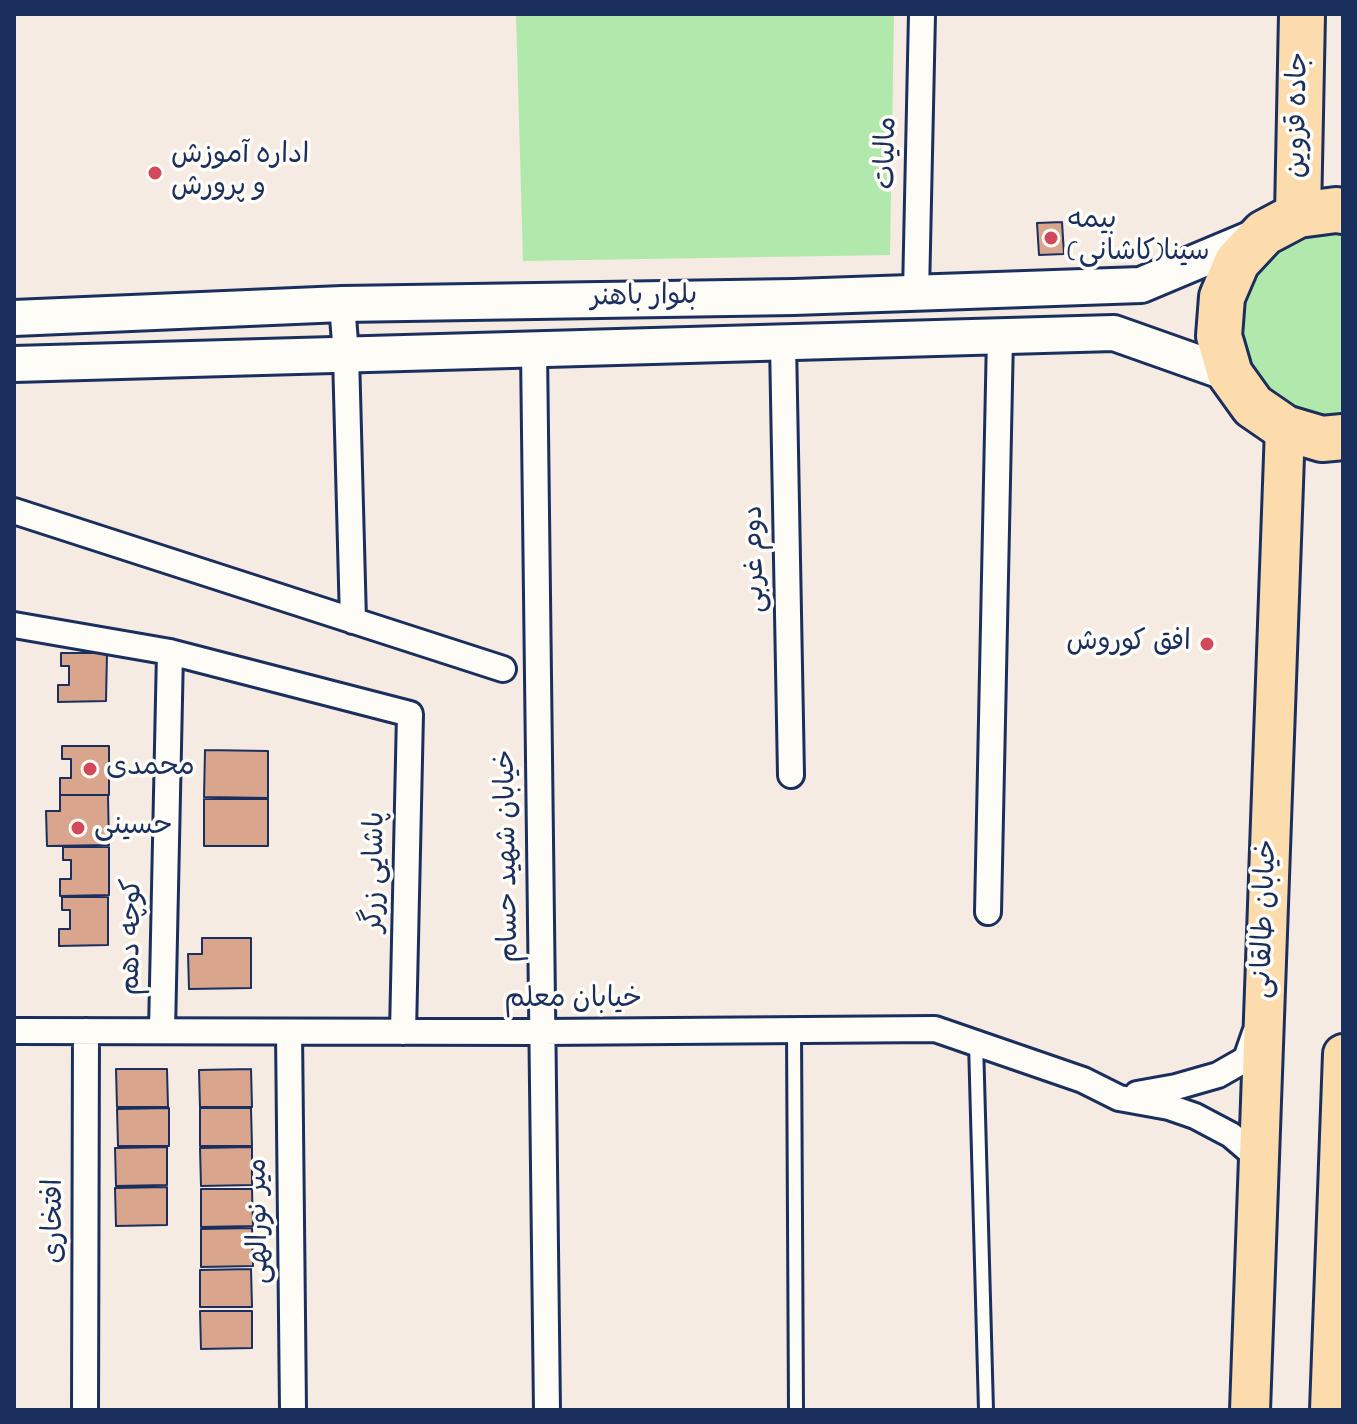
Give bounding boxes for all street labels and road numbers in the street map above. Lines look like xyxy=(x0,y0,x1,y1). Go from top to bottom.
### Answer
street label: جاده قزوین xyxy=(1282,52,1318,178)
street label: مالیات xyxy=(872,116,906,190)
street label: بلوار باهنر xyxy=(590,281,698,317)
street label: دوم غربی xyxy=(739,505,775,613)
street label: خیابان شهید حسام xyxy=(491,749,529,963)
street label: پاشایی زرگر xyxy=(359,811,395,933)
street label: خیابان طالقانی xyxy=(1247,839,1287,999)
street label: کوچه دهم xyxy=(116,878,152,996)
street label: خیابان معلم xyxy=(504,984,642,1018)
street label: میر نورالهی xyxy=(243,1158,279,1284)
street label: افتخاری xyxy=(39,1179,73,1263)

